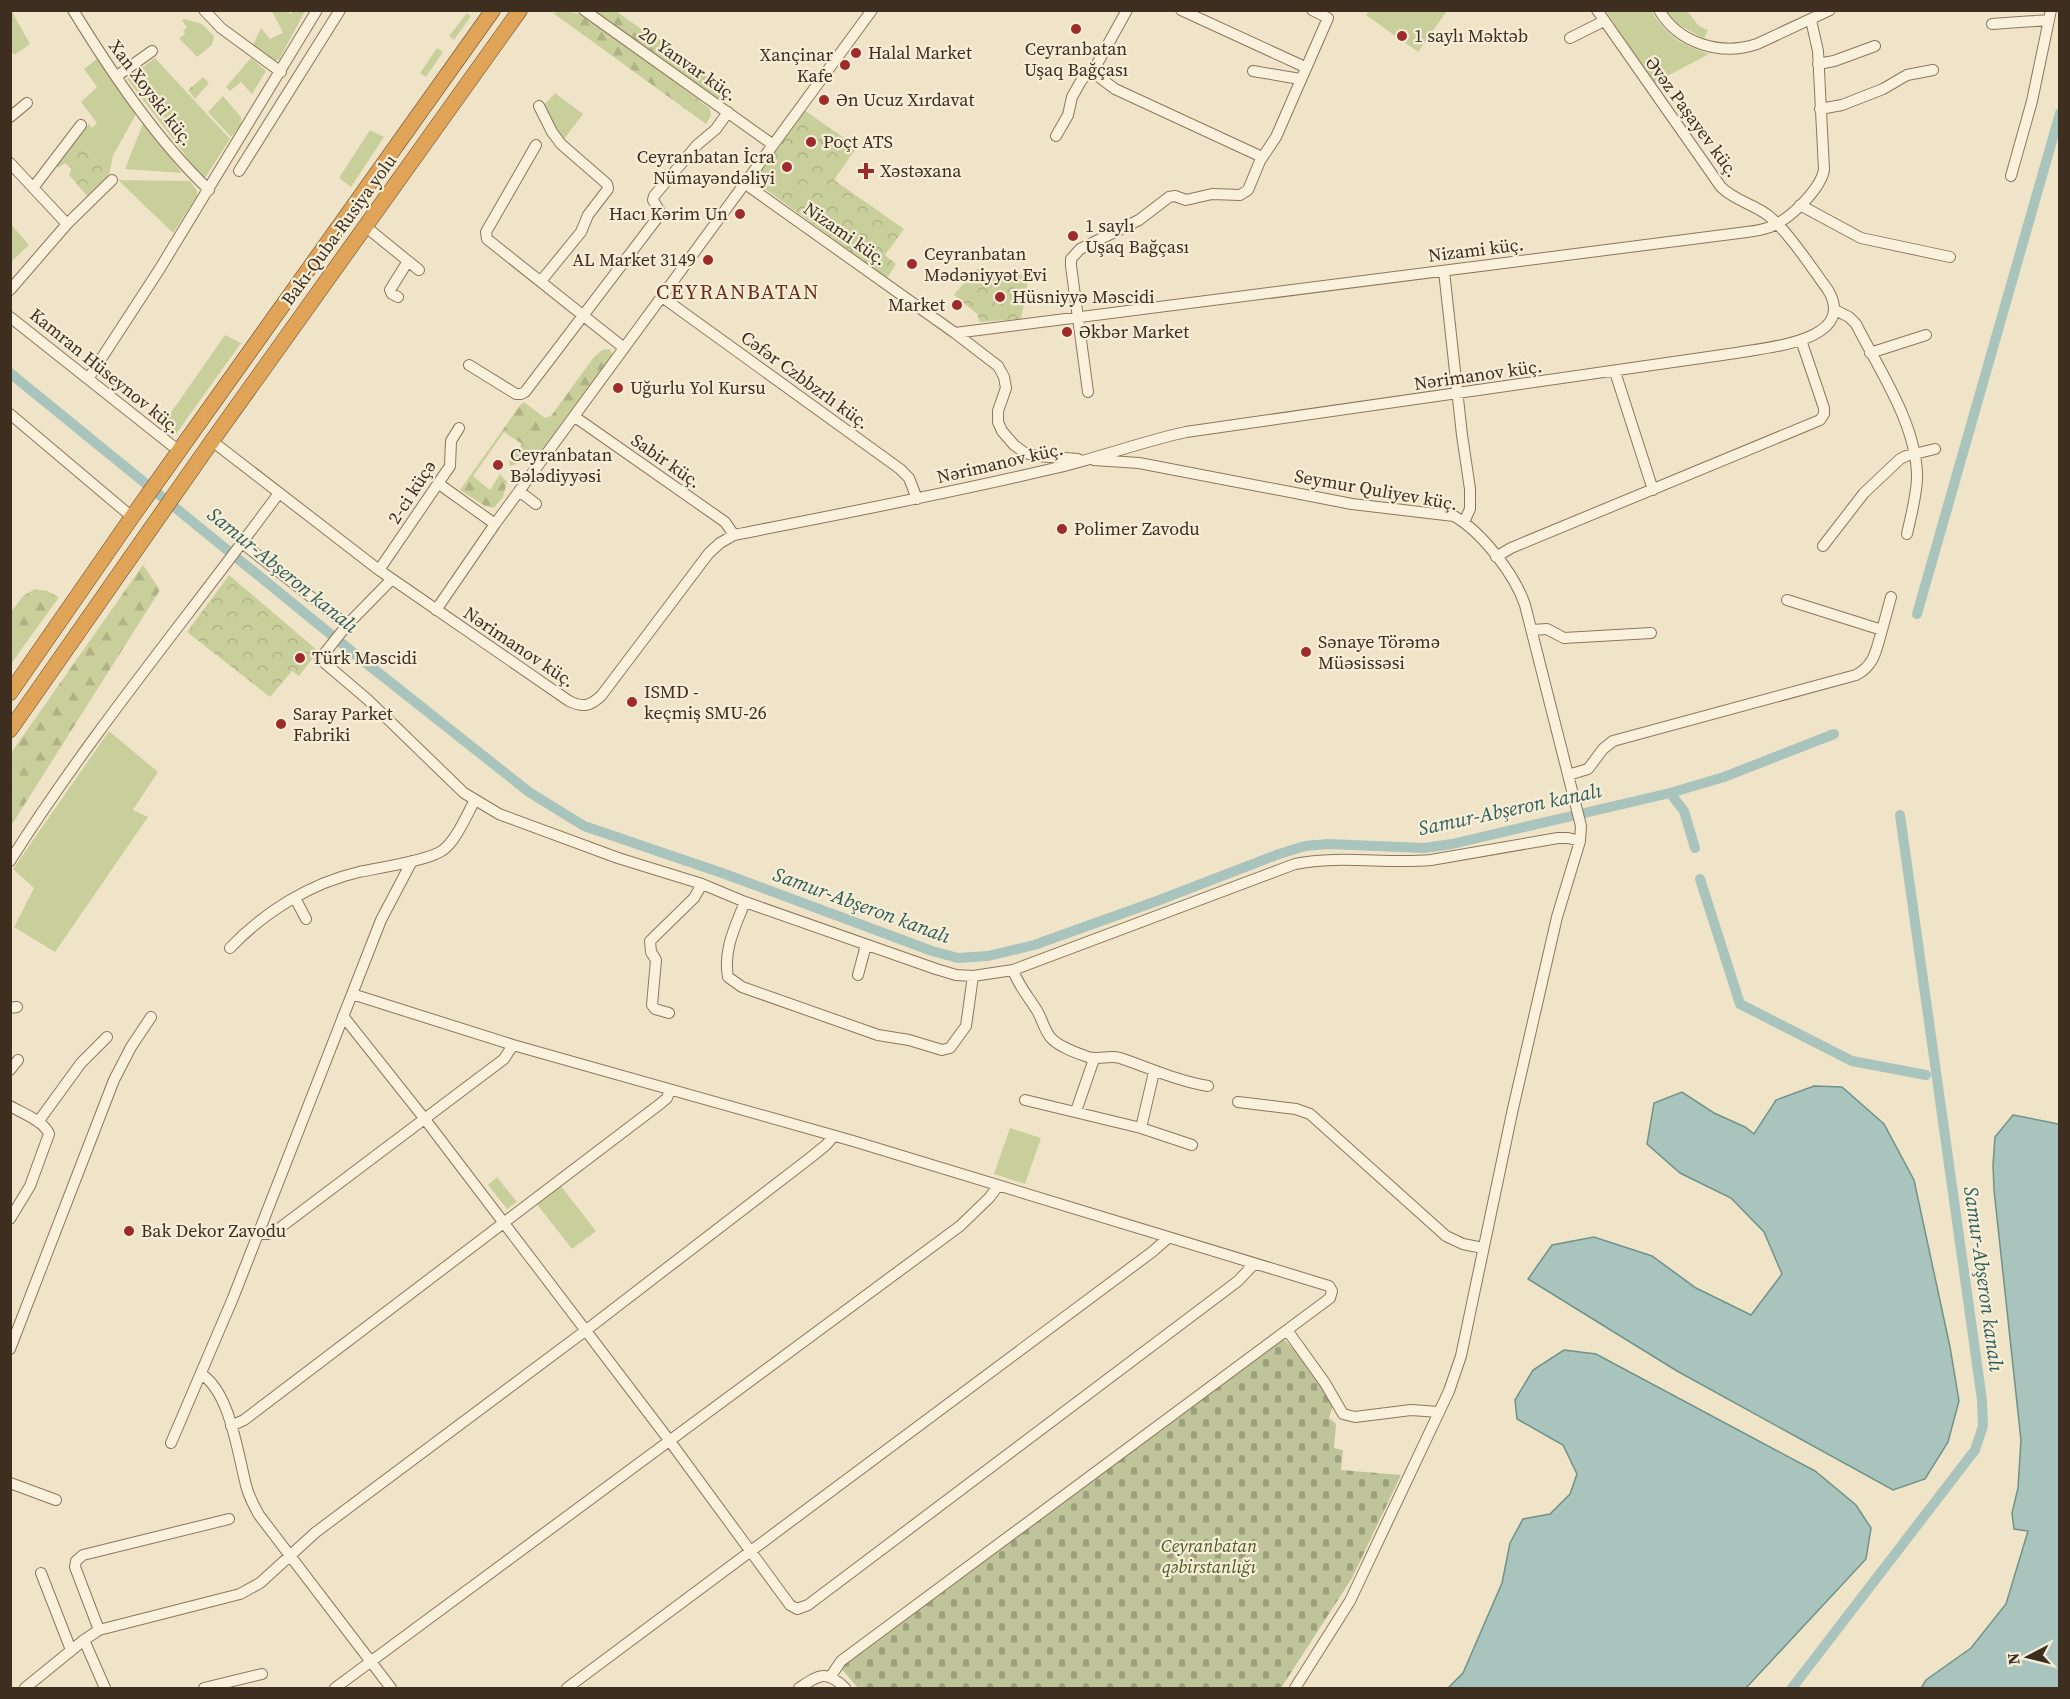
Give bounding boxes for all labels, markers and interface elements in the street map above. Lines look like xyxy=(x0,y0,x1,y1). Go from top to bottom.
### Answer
street label: 20 Yanvar küç. xyxy=(634,20,743,107)
marker: Ceyranbatan Uşaq Bağçası xyxy=(1069,22,1083,36)
place label: 1 saylı Məktəb xyxy=(1414,23,1528,48)
marker: 1 saylı Məktəb xyxy=(1395,29,1409,43)
street label: Xan Xoyski küç. xyxy=(103,34,200,151)
place label: Ceyranbatan Uşaq Bağçası xyxy=(1024,36,1128,82)
place label: Halal Market xyxy=(868,40,972,65)
place label: Xançinar Kafe xyxy=(760,42,833,88)
marker: Halal Market xyxy=(849,46,863,60)
street label: Əvəz Paşayev küç. xyxy=(1640,51,1745,182)
marker: Xançinar Kafe xyxy=(838,58,852,72)
place label: Ən Ucuz Xırdavat xyxy=(836,87,974,112)
marker: Ən Ucuz Xırdavat xyxy=(817,93,831,107)
place label: Poçt ATS xyxy=(823,129,893,154)
marker: Poçt ATS xyxy=(804,135,818,149)
place label: Ceyranbatan İcra Nümayəndəliyi xyxy=(637,144,776,190)
street label: Bakı-Quba-Rusiya yolu xyxy=(275,149,402,310)
place label: Xəstəxana xyxy=(880,158,962,183)
marker: Ceyranbatan İcra Nümayəndəliyi xyxy=(780,160,794,174)
marker: Xəstəxana xyxy=(857,162,875,180)
street label: Nizami küç. xyxy=(799,196,892,271)
place label: Hacı Kərim Un xyxy=(609,201,728,226)
marker: Hacı Kərim Un xyxy=(733,207,747,221)
place label: 1 saylı Uşaq Bağçası xyxy=(1085,213,1189,259)
marker: 1 saylı Uşaq Bağçası xyxy=(1066,229,1080,243)
street label: Nizami küç. xyxy=(1427,231,1525,268)
place label: Ceyranbatan Mədəniyyət Evi xyxy=(924,241,1047,287)
place label: AL Market 3149 xyxy=(572,247,696,272)
marker: AL Market 3149 xyxy=(701,253,715,267)
marker: Ceyranbatan Mədəniyyət Evi xyxy=(905,257,919,271)
district label: CEYRANBATAN xyxy=(656,277,820,306)
place label: Hüsniyyə Məscidi xyxy=(1012,284,1155,309)
marker: Hüsniyyə Məscidi xyxy=(993,290,1007,304)
place label: Market xyxy=(888,292,945,317)
marker: Market xyxy=(950,298,964,312)
street label: Kamran Hüseynov küç. xyxy=(25,302,186,439)
place label: Əkbər Market xyxy=(1079,319,1189,344)
street label: Cəfər Czbbzrlı küç. xyxy=(736,325,875,435)
marker: Əkbər Market xyxy=(1060,325,1074,339)
street label: Nərimanov küç. xyxy=(1412,353,1544,396)
place label: Uğurlu Yol Kursu xyxy=(630,375,766,400)
marker: Uğurlu Yol Kursu xyxy=(611,381,625,395)
street label: Sabir küç. xyxy=(626,427,706,494)
street label: Nərimanov küç. xyxy=(934,436,1066,489)
place label: Ceyranbatan Bələdiyyəsi xyxy=(510,442,612,488)
street label: 2-ci küçə xyxy=(382,455,442,528)
marker: Ceyranbatan Bələdiyyəsi xyxy=(491,458,505,472)
street label: Seymur Quliyev küç. xyxy=(1293,463,1460,516)
water label: Samur-Abşeron kanalı xyxy=(202,500,364,640)
place label: Polimer Zavodu xyxy=(1074,516,1200,541)
marker: Polimer Zavodu xyxy=(1055,522,1069,536)
street label: Nərimanov küç. xyxy=(459,600,580,693)
place label: Sənaye Törəmə Müəsissəsi xyxy=(1318,629,1440,675)
place label: Türk Məscidi xyxy=(312,645,417,670)
marker: Sənaye Törəmə Müəsissəsi xyxy=(1299,645,1313,659)
marker: Türk Məscidi xyxy=(293,651,307,665)
place label: ISMD - keçmiş SMU-26 xyxy=(644,679,767,725)
marker: ISMD - keçmiş SMU-26 xyxy=(625,695,639,709)
place label: Saray Parket Fabriki xyxy=(293,701,393,747)
marker: Saray Parket Fabriki xyxy=(274,717,288,731)
water label: Samur-Abşeron kanalı xyxy=(1416,776,1604,842)
water label: Samur-Abşeron kanalı xyxy=(769,860,955,950)
water label: Samur-Abşeron kanalı xyxy=(1957,1185,2011,1373)
place label: Bak Dekor Zavodu xyxy=(141,1218,286,1243)
marker: Bak Dekor Zavodu xyxy=(122,1224,136,1238)
park label: Ceyranbatan qəbirstanlığı xyxy=(1161,1533,1257,1579)
north arrow xyxy=(1998,1627,2058,1687)
text: N xyxy=(2001,1651,2025,1666)

